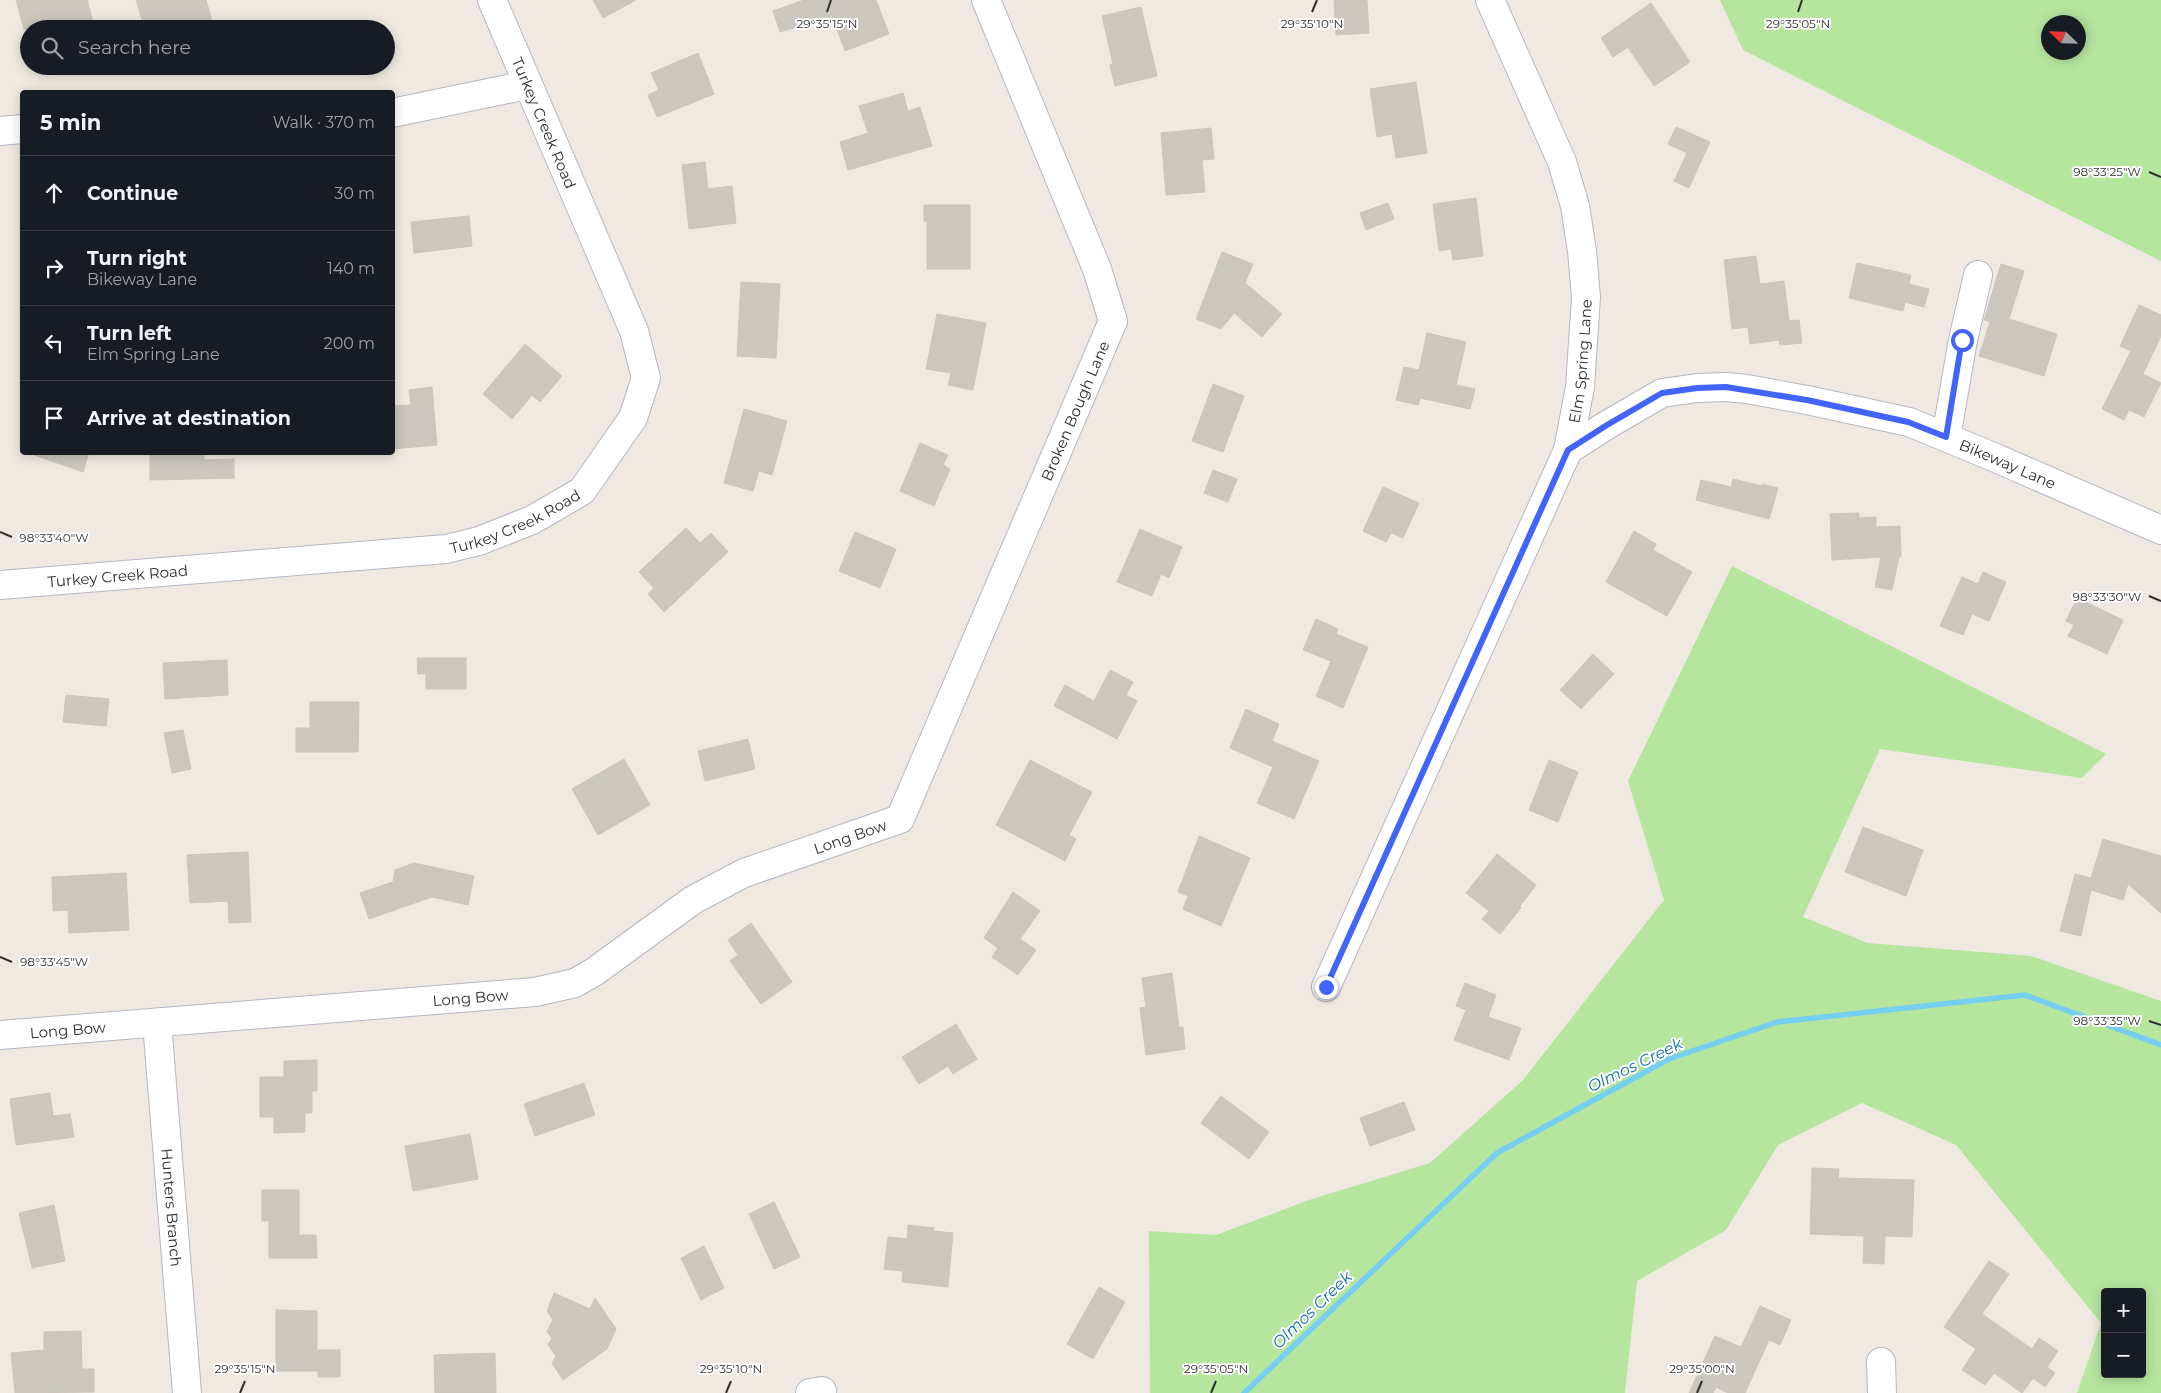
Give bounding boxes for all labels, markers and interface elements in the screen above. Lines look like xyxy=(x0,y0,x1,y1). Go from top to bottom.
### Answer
north arrow xyxy=(2041,15,2086,60)
text: 29°35'15"N xyxy=(796,16,858,31)
text: 29°35'10"N xyxy=(1281,16,1343,31)
text: 29°35'05"N xyxy=(1766,16,1830,31)
search box xyxy=(20,20,395,75)
icon: search xyxy=(38,34,66,62)
text: Search here xyxy=(78,36,191,59)
street label: Turkey Creek Road xyxy=(508,55,580,191)
text: 5 min xyxy=(40,110,101,135)
text: Walk · 370 m xyxy=(273,113,375,132)
text: 98°33'25"W xyxy=(2073,164,2141,179)
icon: ahead xyxy=(40,179,68,207)
text: Continue xyxy=(87,182,178,205)
text: 30 m xyxy=(334,184,375,203)
text: Turn right xyxy=(87,247,187,270)
icon: right xyxy=(40,254,68,282)
text: 140 m xyxy=(327,259,375,278)
text: Bikeway Lane xyxy=(87,270,197,289)
street label: Elm Spring Lane xyxy=(1564,298,1595,425)
text: Turn left xyxy=(87,322,172,345)
icon: left xyxy=(40,329,68,357)
route start xyxy=(1951,329,1974,352)
text: 200 m xyxy=(324,334,375,353)
street label: Broken Bough Lane xyxy=(1036,338,1113,484)
text: Elm Spring Lane xyxy=(87,345,220,364)
icon: arrive xyxy=(40,404,68,432)
text: Arrive at destination xyxy=(87,407,291,430)
street label: Bikeway Lane xyxy=(1957,434,2059,493)
street label: Turkey Creek Road xyxy=(448,485,583,557)
text: 98°33'40"W xyxy=(19,530,89,545)
street label: Turkey Creek Road xyxy=(47,560,189,591)
text: 98°33'30"W xyxy=(2073,589,2141,604)
street label: Long Bow xyxy=(811,815,890,858)
text: 98°33'45"W xyxy=(20,954,88,969)
route end xyxy=(1315,976,1338,999)
street label: Long Bow xyxy=(432,985,510,1010)
text: 98°33'35"W xyxy=(2073,1013,2141,1028)
street label: Long Bow xyxy=(29,1017,107,1042)
water label: Olmos Creek xyxy=(1584,1033,1687,1096)
street label: Hunters Branch xyxy=(158,1147,186,1267)
water label: Olmos Creek xyxy=(1268,1266,1357,1353)
map controls xyxy=(2101,1288,2146,1378)
button: + xyxy=(2101,1288,2146,1333)
button: − xyxy=(2101,1333,2146,1378)
text: 29°35'15"N xyxy=(214,1361,276,1376)
text: 29°35'10"N xyxy=(700,1361,762,1376)
text: 29°35'05"N xyxy=(1184,1361,1248,1376)
text: 29°35'00"N xyxy=(1669,1361,1735,1376)

